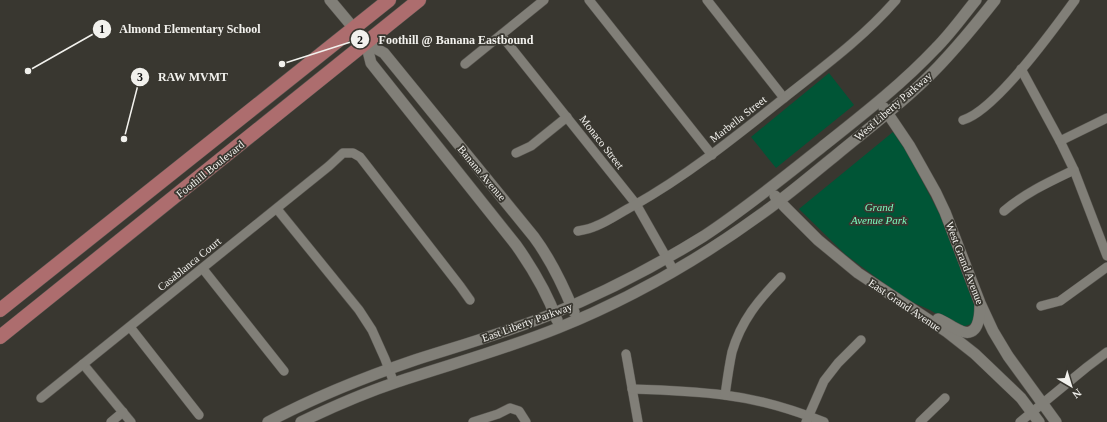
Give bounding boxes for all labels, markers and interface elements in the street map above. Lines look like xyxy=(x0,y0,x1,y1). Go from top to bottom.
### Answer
callout: Almond Elementary School xyxy=(92,17,269,41)
text: 1 xyxy=(99,22,105,36)
text: Almond Elementary School xyxy=(119,22,261,36)
callout: Foothill @ Banana Eastbound xyxy=(350,27,541,51)
text: 2 xyxy=(357,33,363,47)
text: Foothill @ Banana Eastbound xyxy=(379,33,534,47)
callout: RAW MVMT xyxy=(130,65,236,89)
street label: West Liberty Parkway xyxy=(852,69,934,143)
text: 3 xyxy=(137,70,143,84)
text: RAW MVMT xyxy=(158,70,228,84)
street label: Marbella Street xyxy=(707,93,769,145)
street label: Monaco Street xyxy=(577,113,627,171)
street label: Foothill Boulevard xyxy=(174,138,247,200)
street label: Banana Avenue xyxy=(455,143,509,203)
park label: Grand Avenue Park xyxy=(850,201,908,226)
street label: West Grand Avenue xyxy=(944,220,986,306)
street label: Casablanca Court xyxy=(155,235,223,293)
street label: East Grand Avenue xyxy=(867,276,944,334)
street label: East Liberty Parkway xyxy=(480,300,574,344)
north arrow xyxy=(1051,366,1091,406)
text: N xyxy=(1070,387,1084,401)

